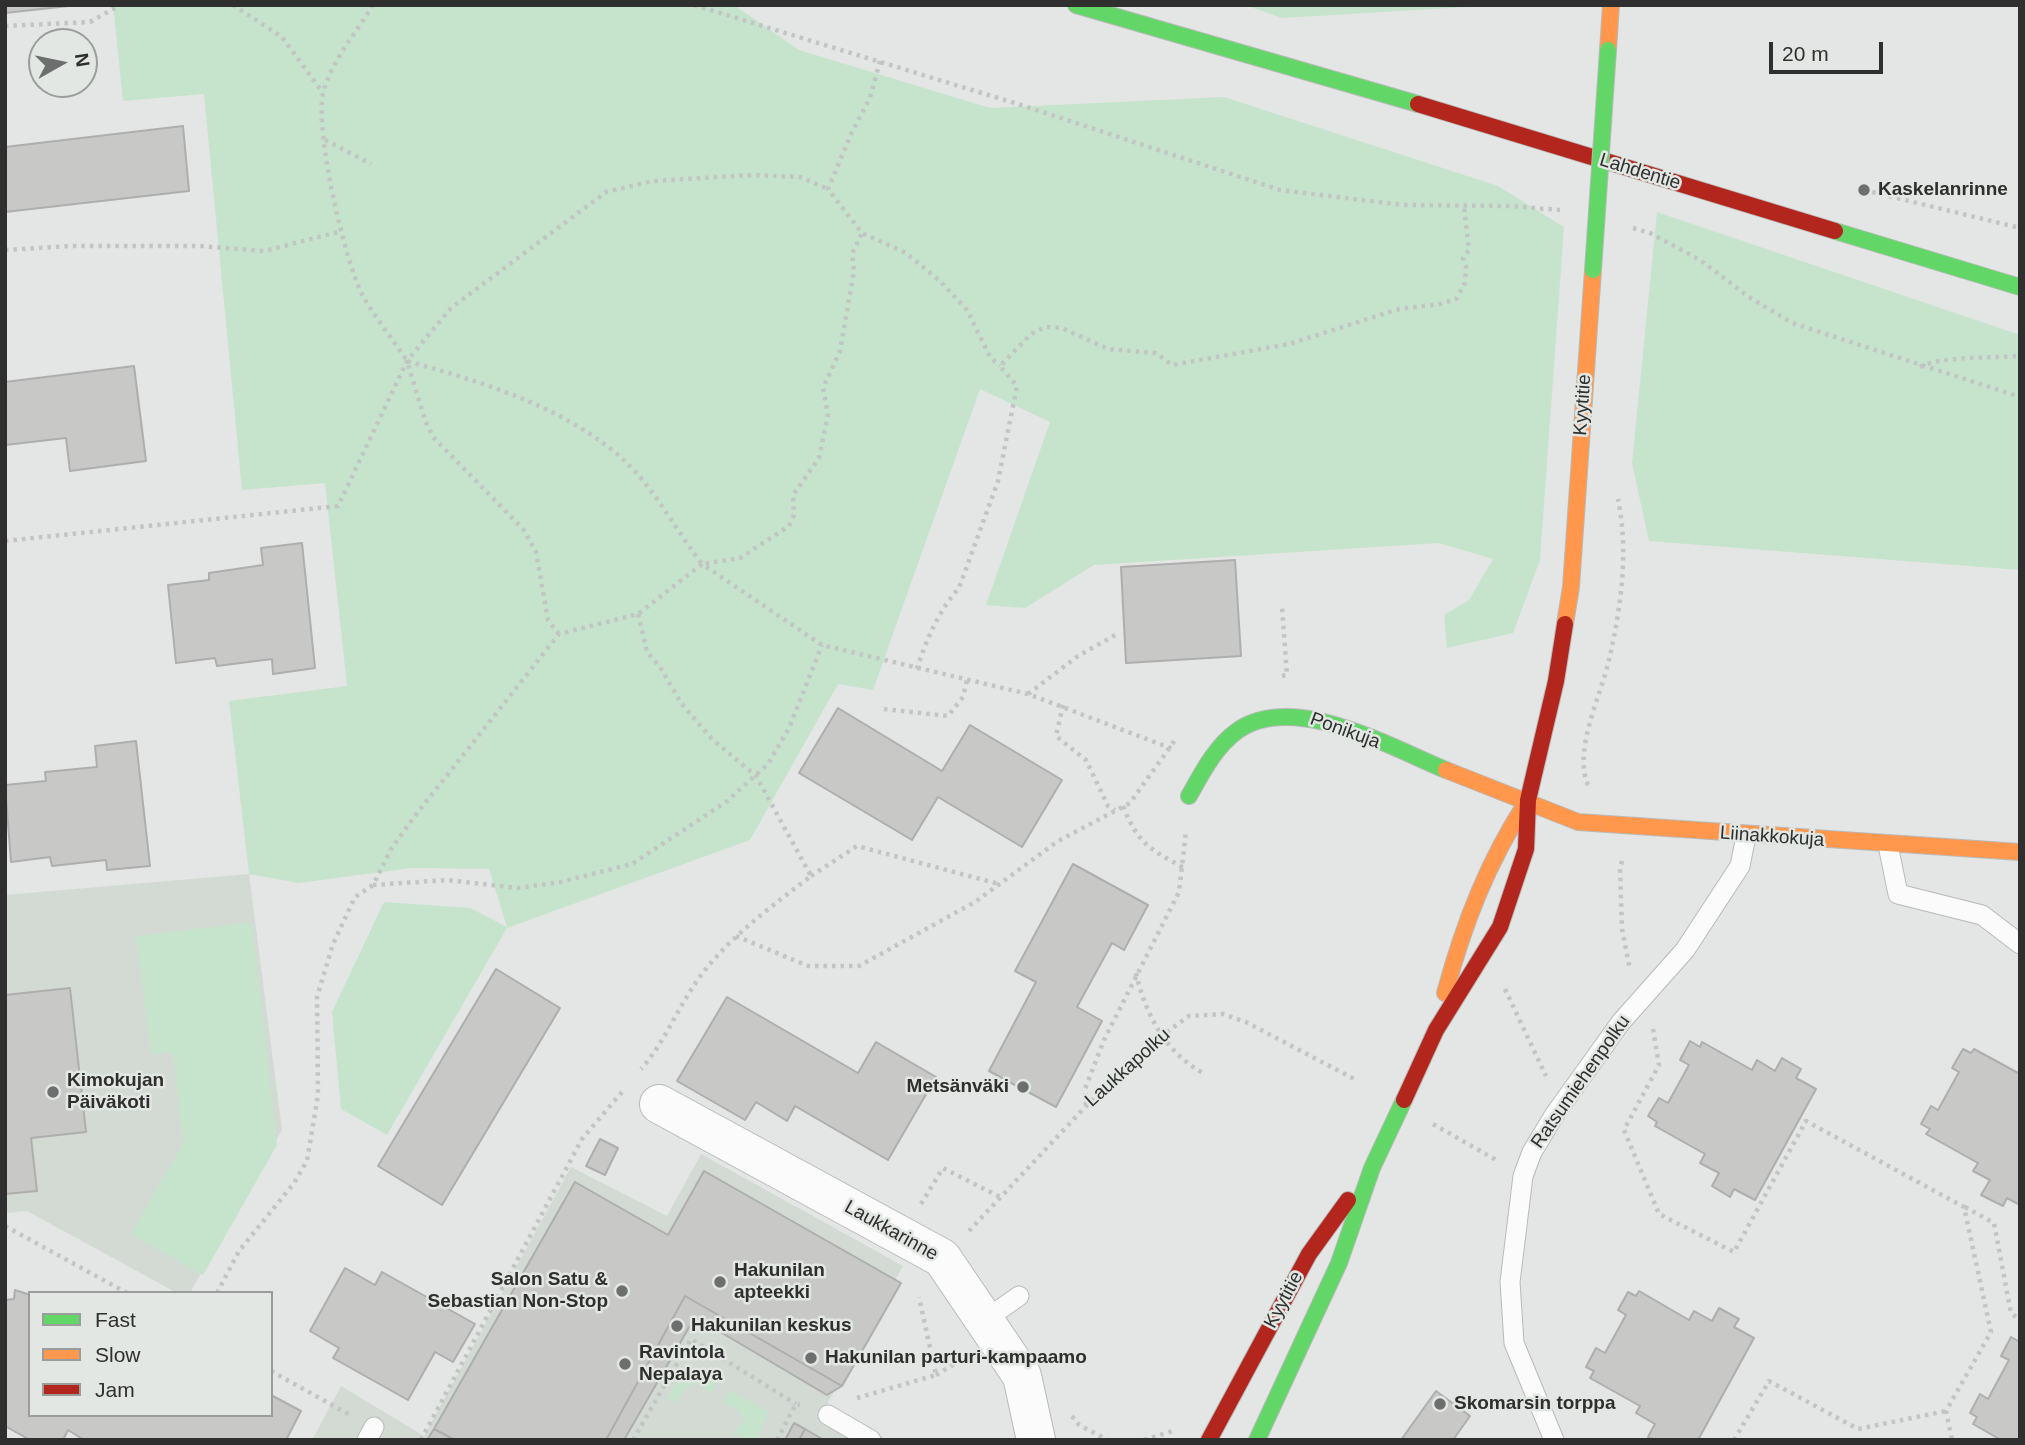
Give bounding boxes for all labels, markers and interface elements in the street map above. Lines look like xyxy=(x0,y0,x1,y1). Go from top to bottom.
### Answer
north arrow xyxy=(28,28,98,98)
scale bar xyxy=(1773,28,1887,72)
text: 20 m xyxy=(1782,42,1829,65)
text: N xyxy=(71,52,94,68)
street label: Lahdentie xyxy=(1597,149,1683,195)
place label: Kaskelanrinne xyxy=(1878,179,2008,201)
marker: Kaskelanrinne xyxy=(1856,182,1872,198)
street label: Kyytitie xyxy=(1569,374,1597,436)
street label: Ponikuja xyxy=(1307,708,1383,754)
street label: Liinakkokuja xyxy=(1719,822,1825,852)
street label: Ratsumiehenpolku xyxy=(1527,1011,1635,1153)
street label: Laukkapolku xyxy=(1081,1024,1175,1112)
place label: Kimokujan Päiväkoti xyxy=(67,1070,164,1114)
place label: Metsänväki xyxy=(907,1076,1009,1098)
marker: Metsänväki xyxy=(1015,1079,1031,1095)
marker: Kimokujan Päiväkoti xyxy=(45,1084,61,1100)
street label: Laukkarinne xyxy=(840,1196,942,1266)
place label: Hakunilan apteekki xyxy=(734,1260,825,1304)
street label: Kyytitie xyxy=(1260,1268,1308,1332)
place label: Salon Satu & Sebastian Non-Stop xyxy=(427,1269,608,1313)
marker: Hakunilan apteekki xyxy=(712,1274,728,1290)
marker: Salon Satu & Sebastian Non-Stop xyxy=(614,1283,630,1299)
legend xyxy=(28,1291,273,1417)
text: Fast xyxy=(95,1308,136,1331)
place label: Hakunilan keskus xyxy=(691,1315,852,1337)
marker: Hakunilan keskus xyxy=(669,1318,685,1334)
place label: Ravintola Nepalaya xyxy=(639,1342,725,1386)
text: Slow xyxy=(95,1343,141,1366)
place label: Hakunilan parturi-kampaamo xyxy=(825,1347,1087,1369)
marker: Hakunilan parturi-kampaamo xyxy=(803,1350,819,1366)
marker: Ravintola Nepalaya xyxy=(617,1356,633,1372)
text: Jam xyxy=(95,1378,135,1401)
place label: Skomarsin torppa xyxy=(1454,1393,1616,1415)
marker: Skomarsin torppa xyxy=(1432,1396,1448,1412)

